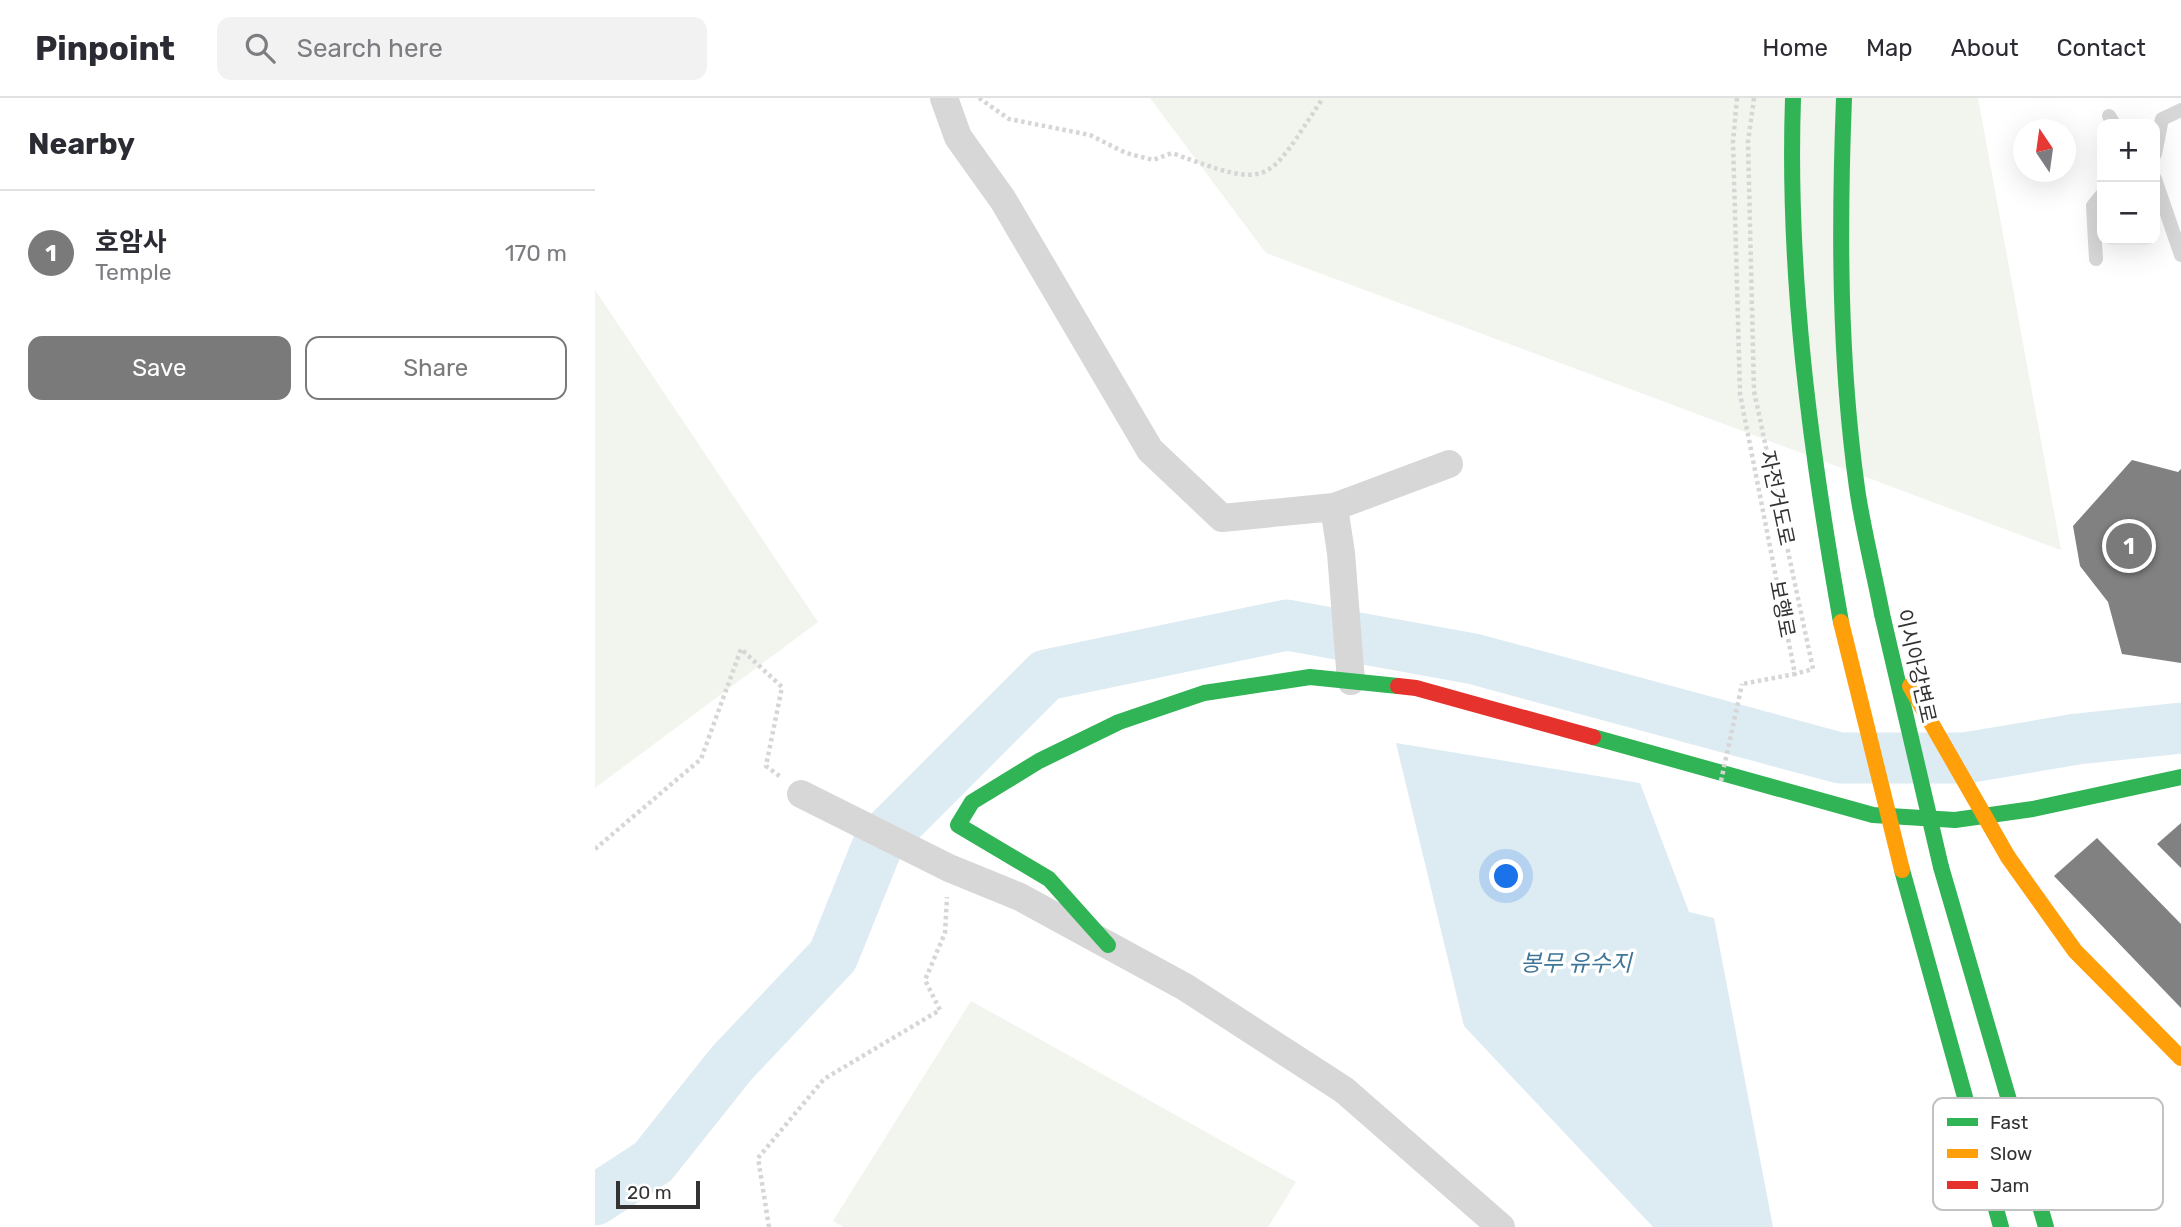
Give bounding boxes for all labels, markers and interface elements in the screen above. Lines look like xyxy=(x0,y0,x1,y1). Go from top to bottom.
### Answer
search box xyxy=(217,17,707,80)
text: Pinpoint xyxy=(35,29,175,68)
icon: search xyxy=(241,29,279,67)
text: Search here xyxy=(297,33,443,64)
text: Home xyxy=(1762,34,1828,62)
text: Map xyxy=(1866,34,1913,62)
text: About xyxy=(1951,34,2019,62)
text: Contact xyxy=(2057,34,2146,62)
north arrow xyxy=(2013,119,2076,182)
map controls xyxy=(2097,119,2160,245)
button: + xyxy=(2097,119,2160,182)
text: Nearby xyxy=(28,126,135,162)
button: − xyxy=(2097,182,2160,245)
text: 호암사 xyxy=(95,227,167,258)
text: 1 xyxy=(45,239,57,267)
text: 170 m xyxy=(505,239,567,267)
text: Temple xyxy=(95,258,172,286)
button: Save xyxy=(28,336,291,400)
button: Share xyxy=(305,336,567,400)
street label: 자전거도로 xyxy=(1755,448,1800,548)
pin: 1 xyxy=(2106,520,2152,572)
street label: 보행로 xyxy=(1765,578,1800,640)
street label: 이시아강변로 xyxy=(1891,607,1942,725)
your location xyxy=(1489,859,1523,893)
water label: 봉무 유수지 xyxy=(1520,949,1634,977)
legend xyxy=(1933,1098,2163,1210)
text: Fast xyxy=(1990,1111,2029,1134)
text: Slow xyxy=(1990,1142,2032,1165)
text: Jam xyxy=(1990,1174,2029,1197)
scale bar xyxy=(616,1178,700,1210)
text: 20 m xyxy=(627,1181,672,1204)

